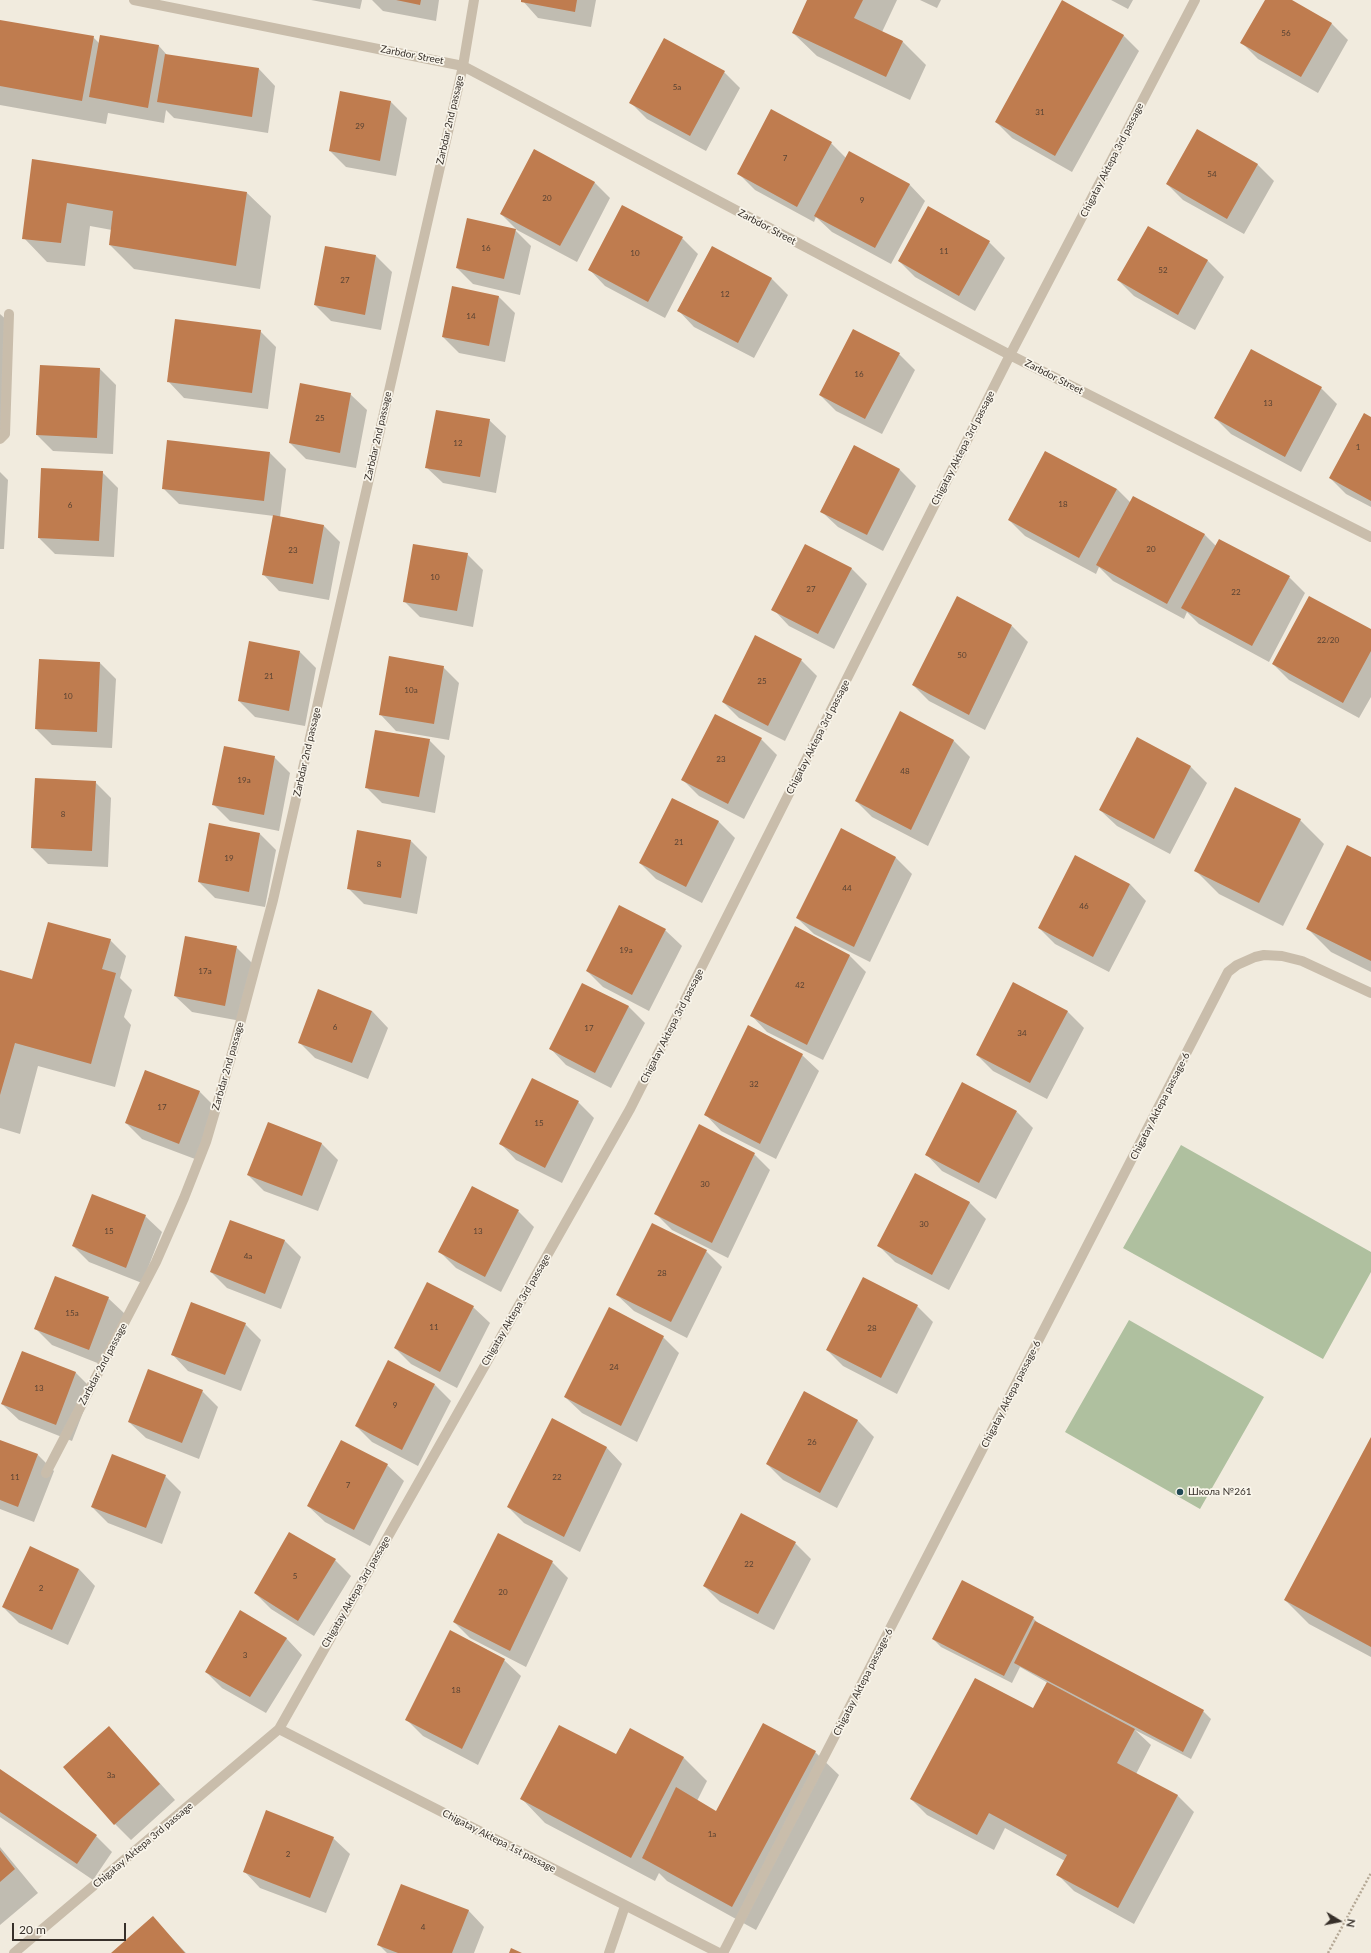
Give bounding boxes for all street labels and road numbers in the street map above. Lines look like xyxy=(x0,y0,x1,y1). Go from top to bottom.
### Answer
street label: Zarbdor Street xyxy=(379,43,445,67)
street label: Zarbdar 2nd passage xyxy=(434,74,466,166)
street label: Chigatay Aktepa 3rd passage xyxy=(1078,101,1146,219)
street label: Zarbdor Street xyxy=(736,207,798,247)
street label: Zarbdor Street xyxy=(1023,357,1085,397)
street label: Chigatay Aktepa 3rd passage xyxy=(929,389,997,507)
street label: Zarbdar 2nd passage xyxy=(362,390,394,482)
street label: Chigatay Aktepa 3rd passage xyxy=(784,678,852,796)
street label: Zarbdar 2nd passage xyxy=(291,706,323,798)
street label: Chigatay Aktepa 3rd passage xyxy=(638,967,706,1085)
street label: Zarbdar 2nd passage xyxy=(210,1021,246,1111)
street label: Chigatay Aktepa passage-6 xyxy=(1128,1050,1192,1162)
street label: Chigatay Aktepa 3rd passage xyxy=(479,1252,553,1368)
street label: Zarbdar 2nd passage xyxy=(76,1321,130,1407)
street label: Chigatay Aktepa passage-6 xyxy=(979,1338,1043,1450)
street label: Chigatay Aktepa 3rd passage xyxy=(319,1534,393,1650)
street label: Chigatay Aktepa passage-6 xyxy=(831,1626,895,1738)
street label: Chigatay Aktepa 3rd passage xyxy=(91,1800,195,1890)
street label: Chigatay Aktepa 1st passage xyxy=(440,1807,558,1875)

